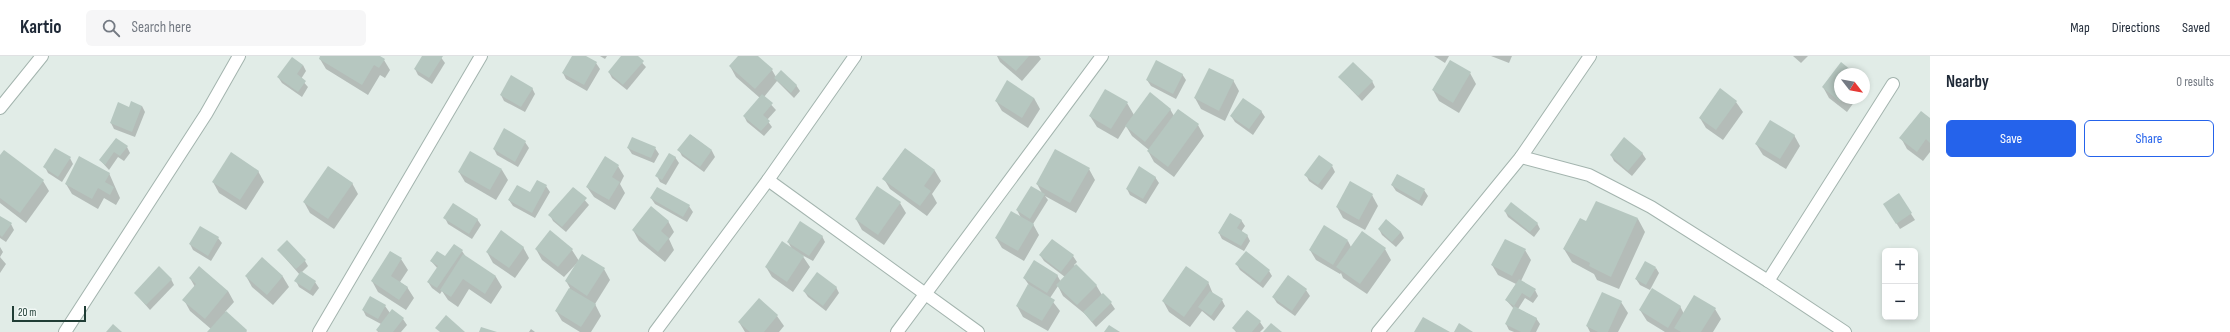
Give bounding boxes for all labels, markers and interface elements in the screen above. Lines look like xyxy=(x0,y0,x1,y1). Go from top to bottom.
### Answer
search box xyxy=(86,10,366,46)
text: Kartio xyxy=(20,16,62,39)
icon: search xyxy=(100,17,122,39)
text: Search here xyxy=(132,18,191,37)
text: Map xyxy=(2070,19,2090,36)
text: Directions xyxy=(2112,19,2160,36)
text: Saved xyxy=(2182,19,2210,36)
north arrow xyxy=(1834,68,1870,104)
text: Nearby xyxy=(1946,72,1989,92)
text: 0 results xyxy=(2176,74,2214,90)
button: Save xyxy=(1946,120,2076,157)
button: Share xyxy=(2084,120,2214,157)
map controls xyxy=(1882,248,1918,320)
button: + xyxy=(1882,248,1918,284)
button: − xyxy=(1882,284,1918,320)
scale bar xyxy=(12,304,86,323)
text: 20 m xyxy=(18,306,36,319)

